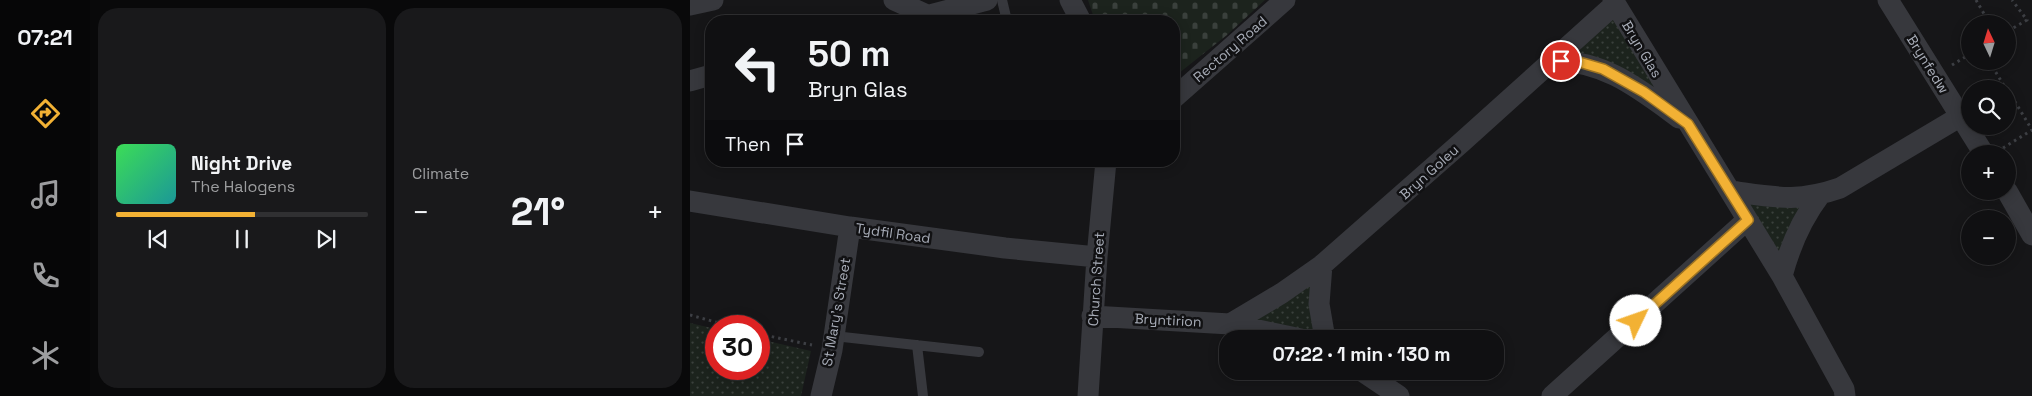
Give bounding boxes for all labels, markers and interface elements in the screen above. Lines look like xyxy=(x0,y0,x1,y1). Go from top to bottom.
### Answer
street label: Rectory Road xyxy=(1189,12,1271,86)
north arrow xyxy=(1961,15,2016,70)
map controls xyxy=(1961,15,2016,265)
street label: Bryn Glas xyxy=(1618,17,1666,81)
text: 07:21 xyxy=(17,23,73,51)
street label: Brynfedw xyxy=(1903,31,1953,97)
text: 50 m xyxy=(808,32,890,76)
icon: left xyxy=(725,35,790,100)
pin xyxy=(1540,40,1582,82)
icon: arrive xyxy=(1547,47,1575,75)
text: Bryn Glas xyxy=(808,75,908,103)
button: search xyxy=(1961,80,2016,135)
icon: directions xyxy=(28,96,63,131)
icon: arrive xyxy=(781,130,809,158)
text: Then xyxy=(725,132,771,157)
street label: Bryn Goleu xyxy=(1396,141,1462,203)
button: + xyxy=(1961,145,2016,200)
text: Night Drive xyxy=(191,151,292,176)
text: Climate xyxy=(412,163,469,184)
text: The Halogens xyxy=(191,176,295,197)
icon: music xyxy=(28,177,63,212)
text: 21° xyxy=(511,188,565,236)
text: − xyxy=(412,194,429,230)
text: + xyxy=(647,194,664,230)
button: − xyxy=(1961,210,2016,265)
street label: Tydfil Road xyxy=(854,219,932,247)
icon: previous xyxy=(144,225,172,253)
icon: pause xyxy=(228,225,256,253)
icon: next xyxy=(312,225,340,253)
street label: Church Street xyxy=(1084,231,1108,327)
street label: St Mary's Street xyxy=(818,256,854,368)
icon: phone xyxy=(28,258,63,293)
position arrow xyxy=(1609,294,1661,346)
street label: Bryntirion xyxy=(1134,309,1202,331)
speed limit sign: 30 xyxy=(705,315,770,380)
icon: climate xyxy=(28,338,63,373)
text: 07:22 · 1 min · 130 m xyxy=(1272,342,1451,367)

